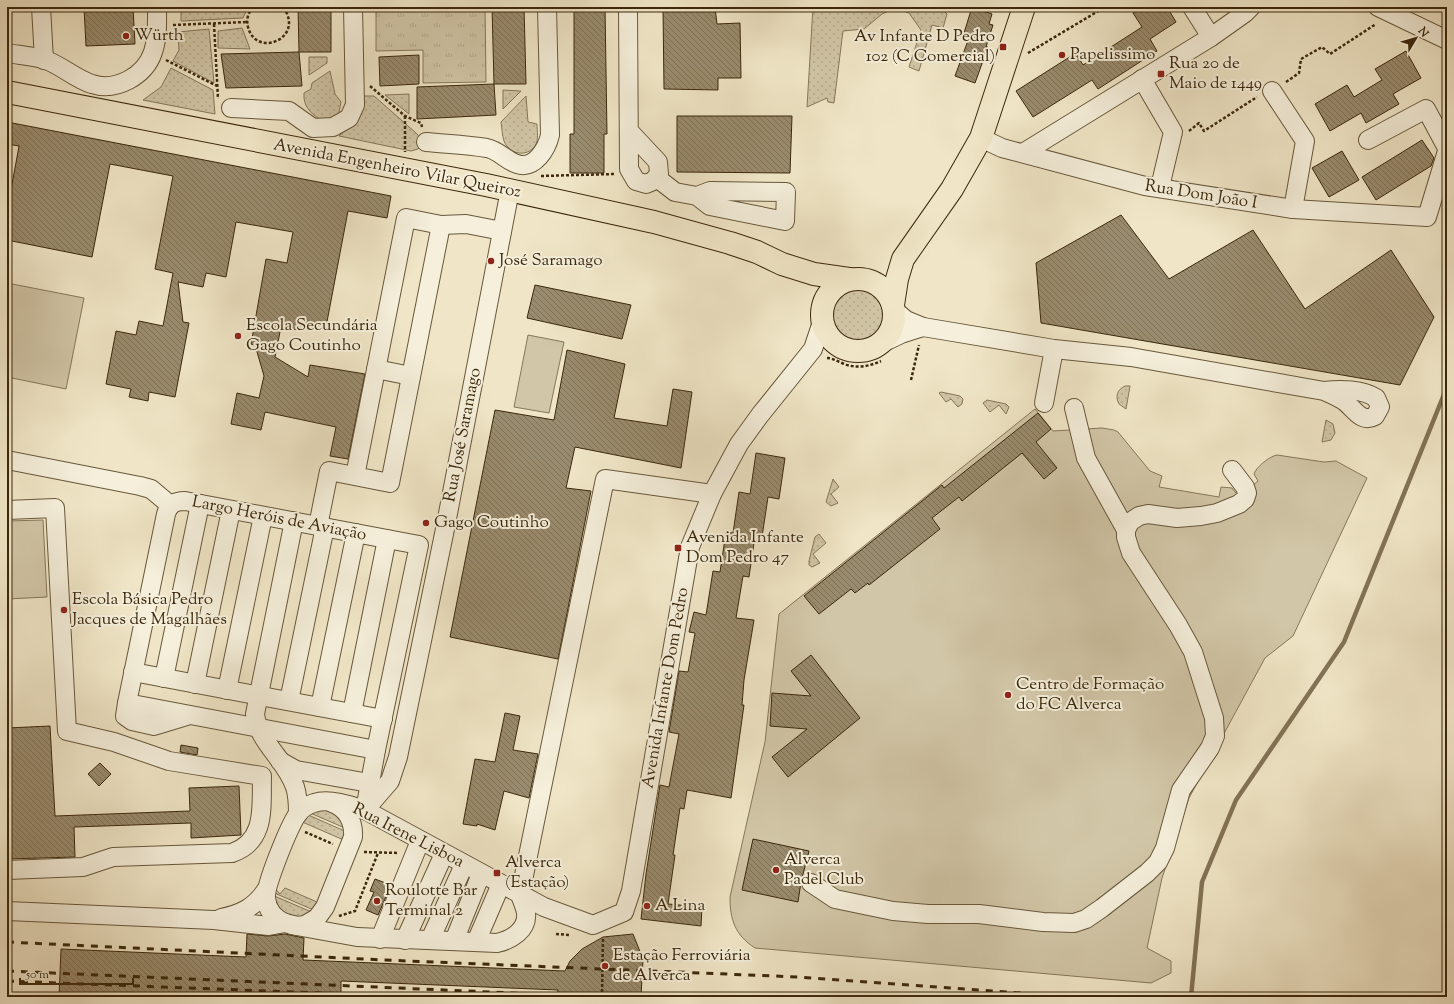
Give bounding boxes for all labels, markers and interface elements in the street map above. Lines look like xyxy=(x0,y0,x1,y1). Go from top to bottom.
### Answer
north arrow xyxy=(1396,18,1436,58)
text: N xyxy=(1413,23,1432,41)
place label: Würth xyxy=(134,24,184,48)
place label: Av Infante D Pedro 102 (C Comercial) xyxy=(854,25,995,69)
marker: Würth xyxy=(121,31,131,41)
marker: Av Infante D Pedro 102 (C Comercial) xyxy=(998,42,1008,52)
place label: Papelissimo xyxy=(1070,43,1155,67)
marker: Papelissimo xyxy=(1057,50,1067,60)
place label: Rua 20 de Maio de 1449 xyxy=(1169,52,1262,96)
marker: Rua 20 de Maio de 1449 xyxy=(1156,69,1166,79)
street label: Avenida Engenheiro Vilar Queiroz xyxy=(271,133,523,205)
street label: Rua Dom João I xyxy=(1143,174,1259,216)
place label: José Saramago xyxy=(498,249,603,273)
marker: José Saramago xyxy=(486,256,496,266)
place label: Escola Secundária Gago Coutinho xyxy=(246,314,378,358)
marker: Escola Secundária Gago Coutinho xyxy=(233,331,243,341)
street label: Rua José Saramago xyxy=(438,366,488,504)
street label: Largo Heróis de Aviação xyxy=(190,490,368,548)
place label: Gago Coutinho xyxy=(434,511,549,535)
marker: Gago Coutinho xyxy=(421,518,431,528)
place label: Avenida Infante Dom Pedro 47 xyxy=(686,526,804,570)
marker: Avenida Infante Dom Pedro 47 xyxy=(673,543,683,553)
street label: Avenida Infante Dom Pedro xyxy=(636,585,696,791)
place label: Escola Básica Pedro Jacques de Magalhães xyxy=(71,588,227,632)
marker: Escola Básica Pedro Jacques de Magalhães xyxy=(59,605,69,615)
place label: Centro de Formação do FC Alverca xyxy=(1016,673,1164,717)
marker: Centro de Formação do FC Alverca xyxy=(1003,690,1013,700)
street label: Rua Irene Lisboa xyxy=(348,798,468,875)
place label: Alverca Padel Club xyxy=(784,848,864,892)
place label: Alverca (Estação) xyxy=(505,851,569,895)
marker: Alverca Padel Club xyxy=(771,865,781,875)
marker: Alverca (Estação) xyxy=(492,868,502,878)
place label: Roulotte Bar Terminal 2 xyxy=(385,879,478,923)
place label: A Lina xyxy=(655,894,706,918)
marker: Roulotte Bar Terminal 2 xyxy=(372,896,382,906)
marker: A Lina xyxy=(642,901,652,911)
place label: Estação Ferroviária de Alverca xyxy=(613,944,751,988)
scale bar xyxy=(20,960,133,986)
marker: Estação Ferroviária de Alverca xyxy=(600,961,610,971)
text: 50 m xyxy=(25,966,49,984)

